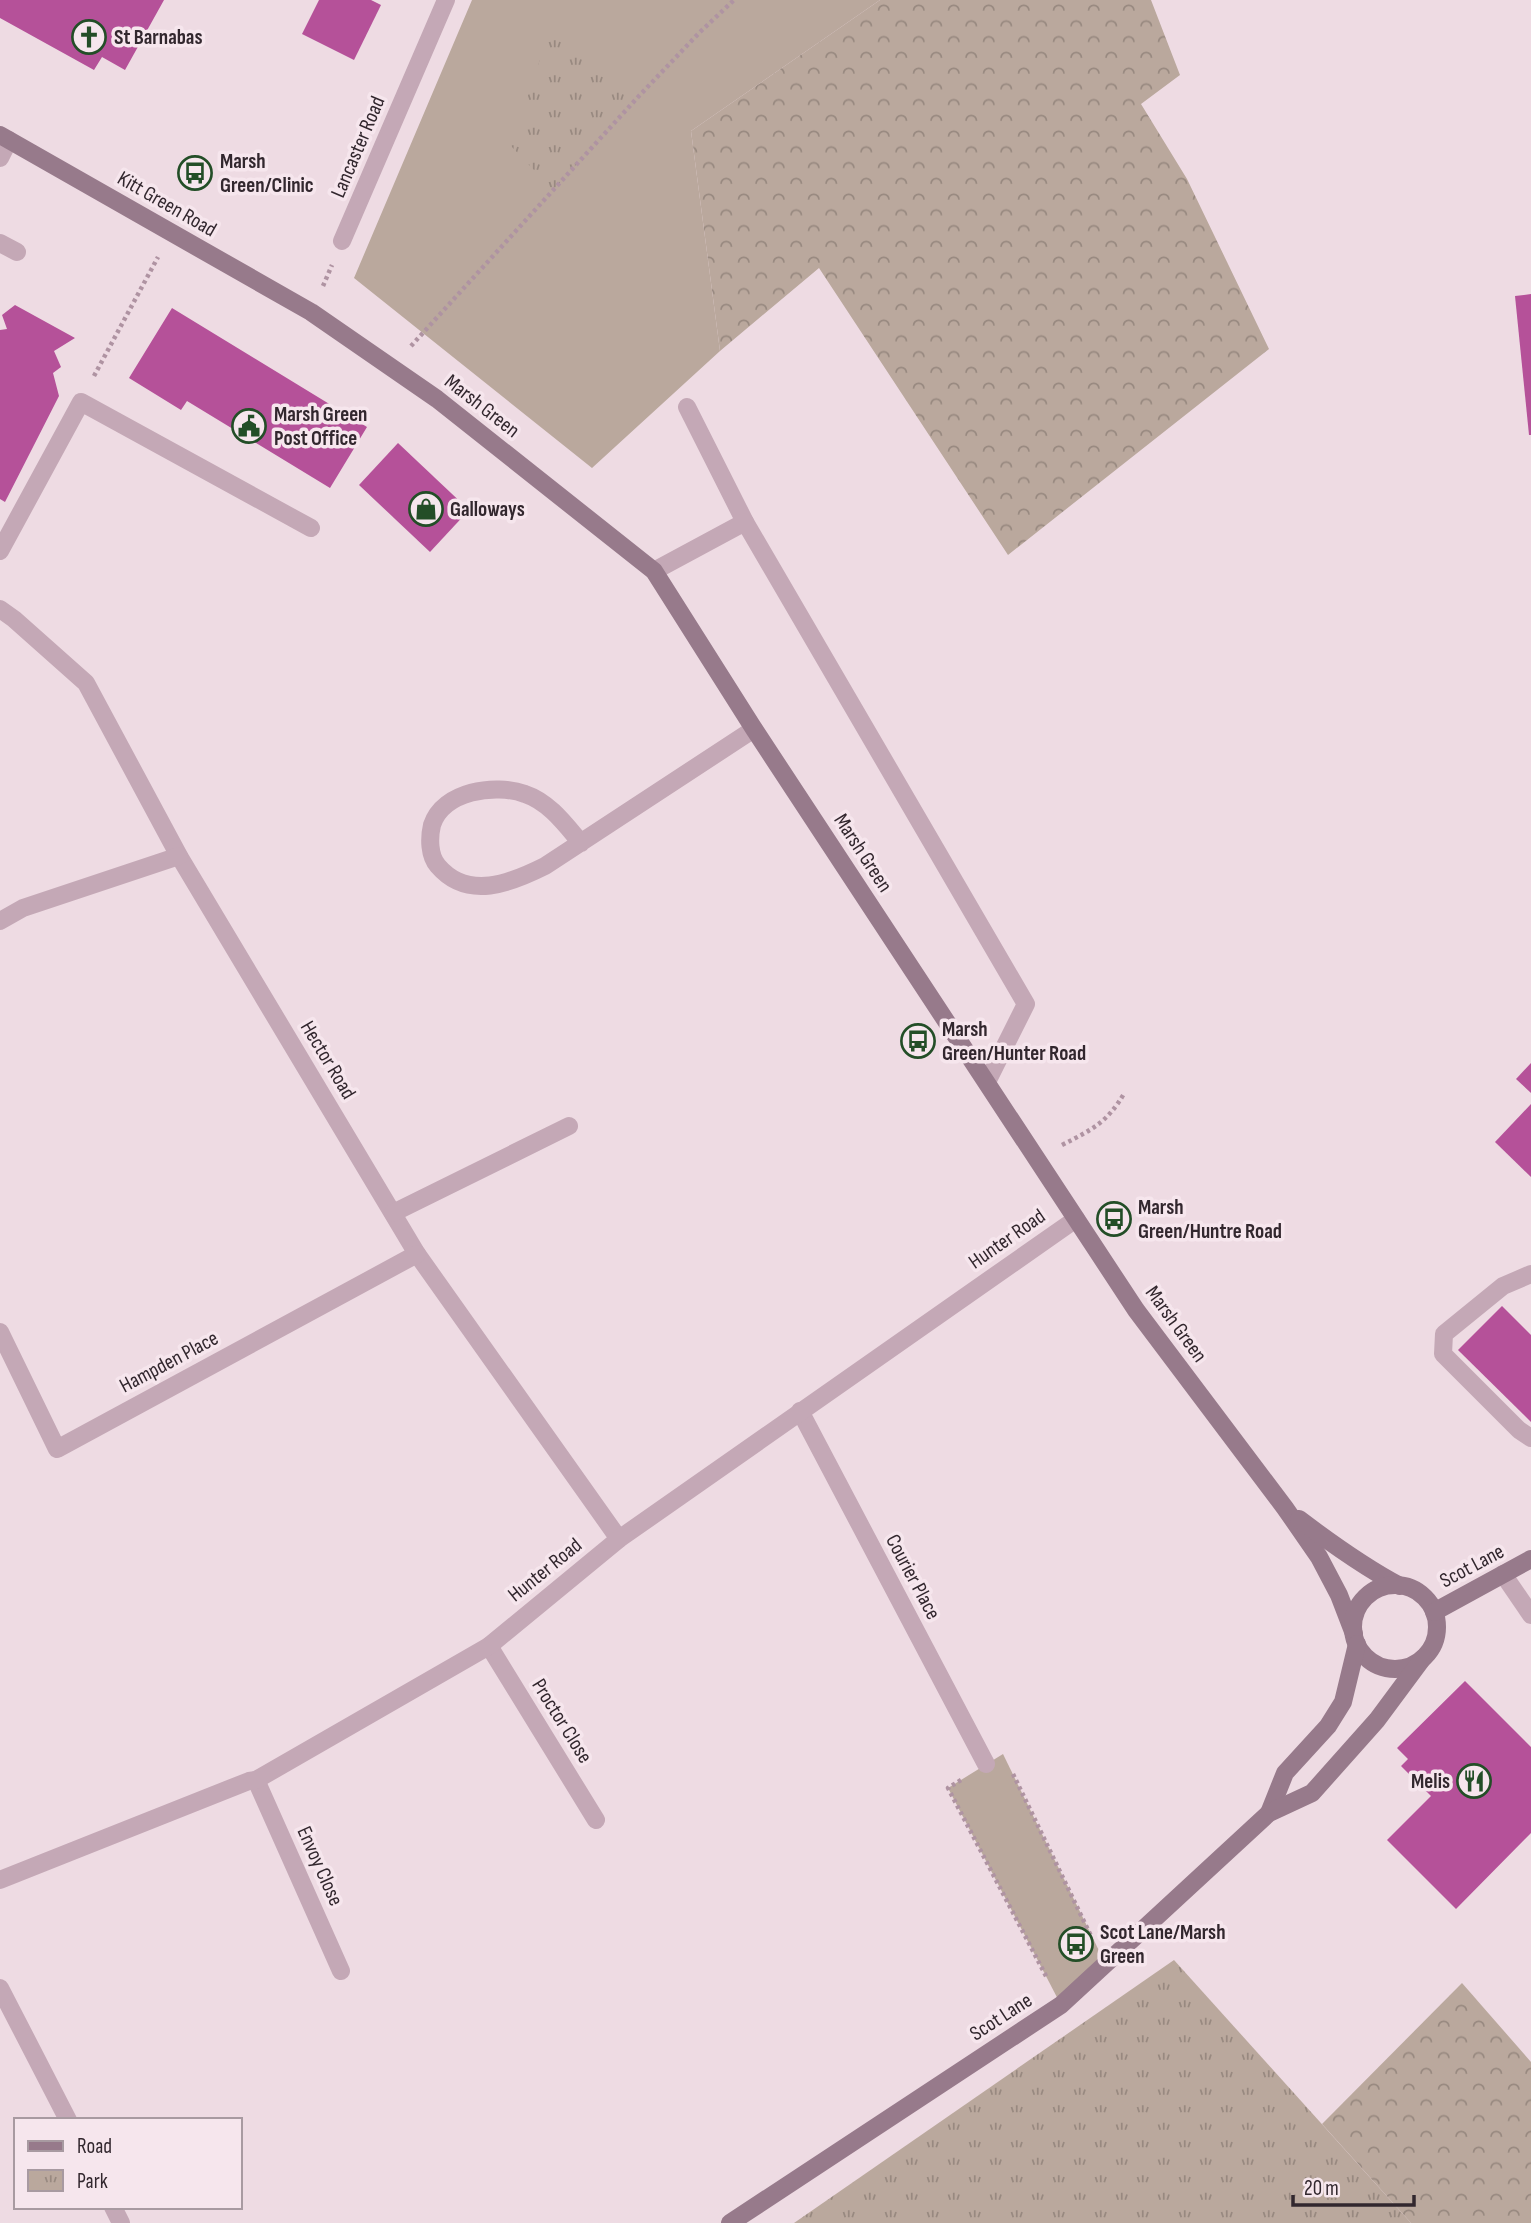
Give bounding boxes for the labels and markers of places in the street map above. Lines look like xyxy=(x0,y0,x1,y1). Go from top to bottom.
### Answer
church icon: St Barnabas xyxy=(70,18,108,56)
place label: St Barnabas xyxy=(114,25,203,50)
place label: Marsh Green/Clinic xyxy=(220,149,314,198)
bus stop icon: Marsh Green/Clinic xyxy=(176,154,214,192)
place label: Marsh Green Post Office xyxy=(274,402,367,451)
public building icon: Marsh Green Post Office xyxy=(230,407,268,445)
shop icon: Galloways xyxy=(407,490,445,528)
place label: Galloways xyxy=(450,497,525,522)
place label: Marsh Green/Hunter Road xyxy=(942,1017,1086,1066)
bus stop icon: Marsh Green/Hunter Road xyxy=(899,1022,937,1060)
place label: Marsh Green/Huntre Road xyxy=(1138,1195,1282,1244)
bus stop icon: Marsh Green/Huntre Road xyxy=(1095,1200,1133,1238)
restaurant icon: Melis xyxy=(1455,1762,1493,1800)
place label: Melis xyxy=(1411,1769,1450,1794)
place label: Scot Lane/Marsh Green xyxy=(1100,1920,1226,1969)
bus stop icon: Scot Lane/Marsh Green xyxy=(1057,1925,1095,1963)

